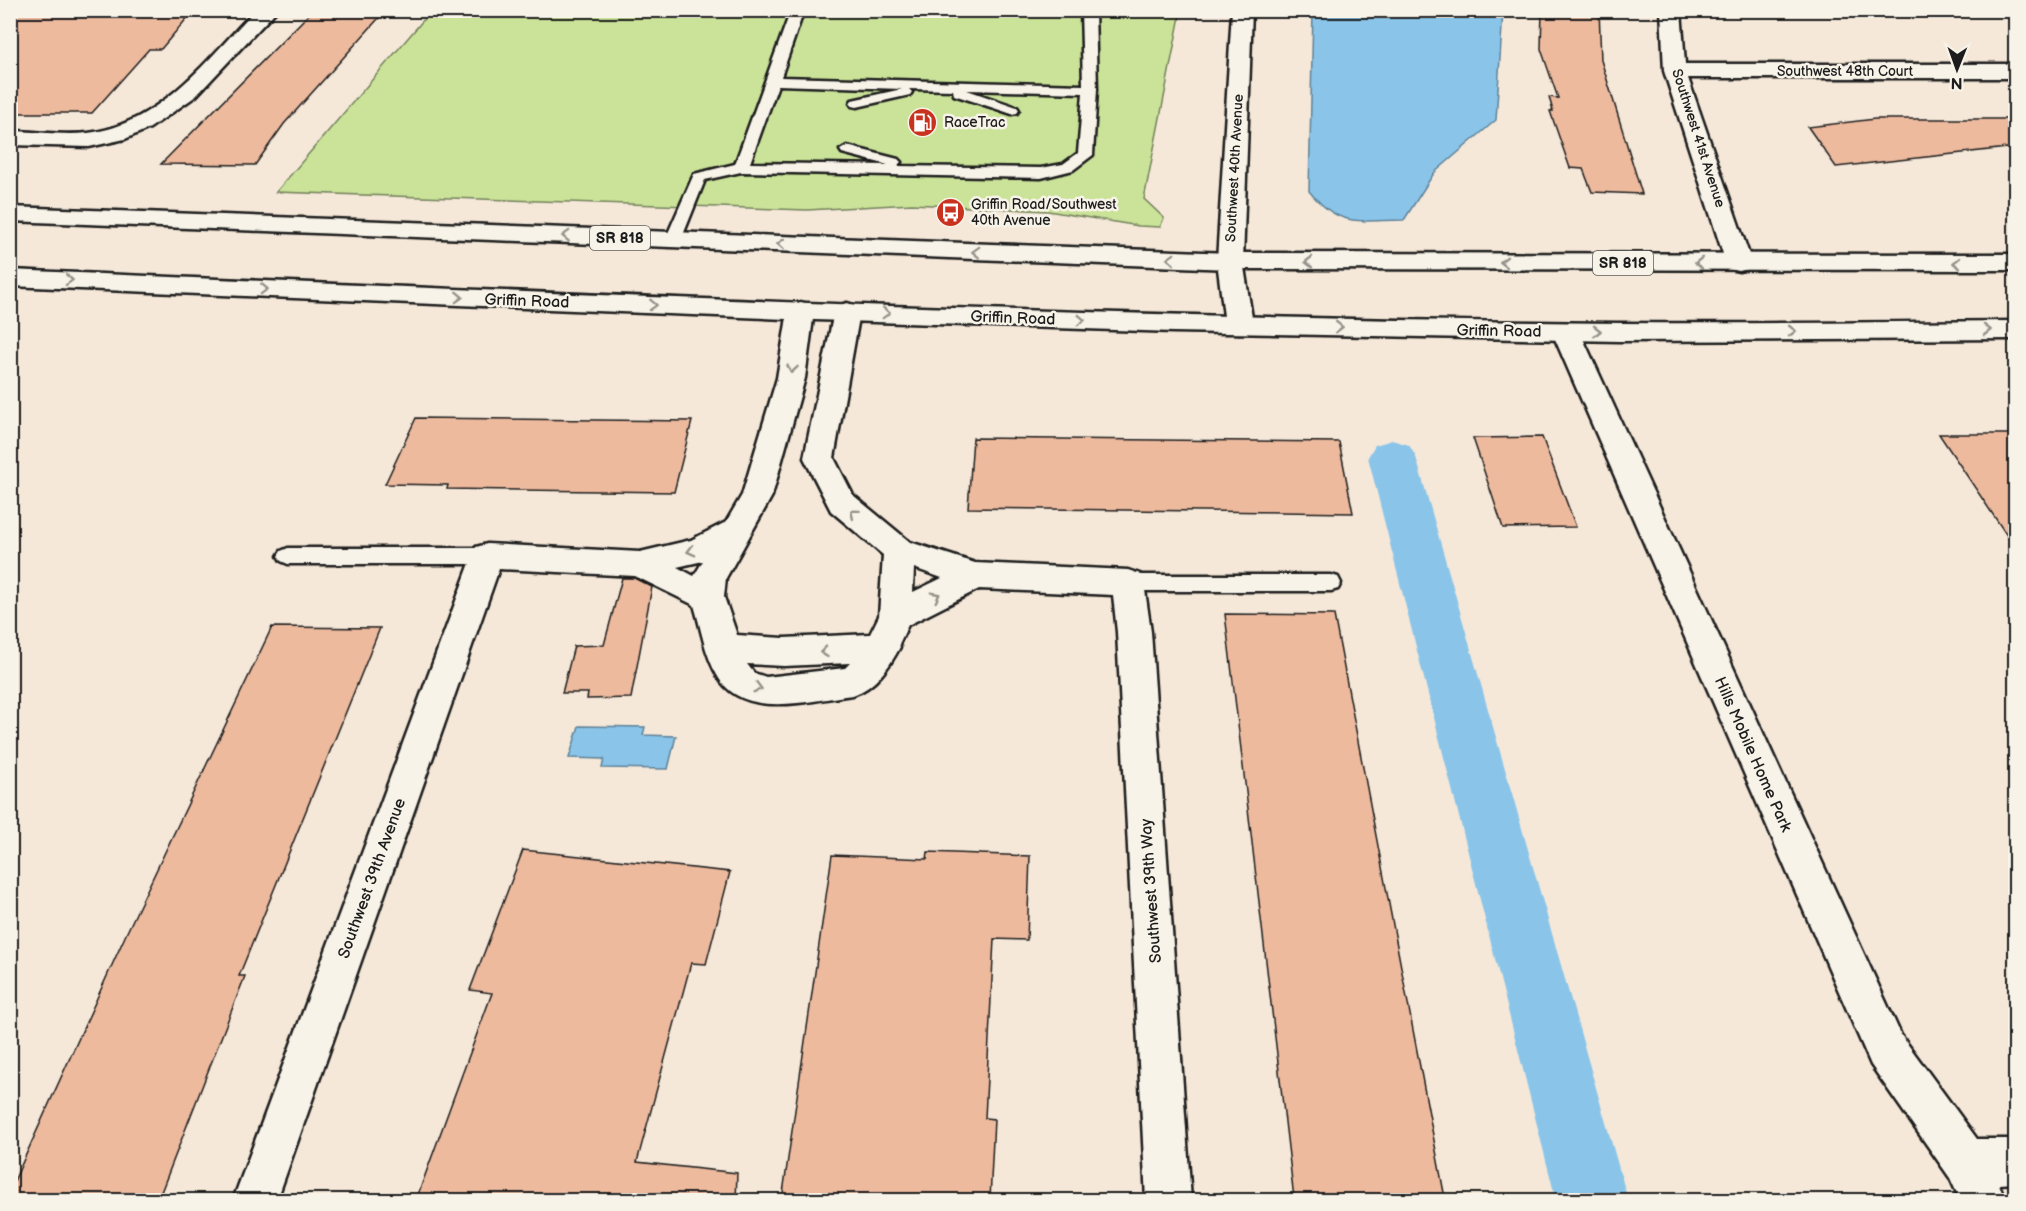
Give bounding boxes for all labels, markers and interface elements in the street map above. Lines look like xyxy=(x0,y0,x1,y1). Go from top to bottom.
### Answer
north arrow xyxy=(1927,39,1987,99)
street label: Southwest 48th Court xyxy=(1777,63,1914,80)
street label: Southwest 41st Avenue xyxy=(1668,67,1729,210)
text: N xyxy=(1951,73,1963,92)
street label: Southwest 40th Avenue xyxy=(1222,94,1247,242)
fuel station icon: RaceTrac xyxy=(907,106,939,138)
place label: RaceTrac xyxy=(944,114,1006,131)
bus stop icon: Griffin Road/Southwest 40th Avenue xyxy=(934,196,966,228)
place label: Griffin Road/Southwest 40th Avenue xyxy=(971,196,1117,229)
road number: SR 818 xyxy=(590,226,650,250)
one-way arrow xyxy=(561,229,570,242)
one-way arrow xyxy=(777,238,786,251)
one-way arrow xyxy=(972,245,981,258)
road number: SR 818 xyxy=(1593,251,1653,275)
one-way arrow xyxy=(1167,253,1176,265)
one-way arrow xyxy=(1305,256,1314,268)
one-way arrow xyxy=(1500,256,1509,268)
one-way arrow xyxy=(1695,257,1704,269)
one-way arrow xyxy=(1953,257,1962,269)
one-way arrow xyxy=(64,274,73,287)
one-way arrow xyxy=(259,282,268,295)
one-way arrow xyxy=(454,290,463,303)
street label: Griffin Road xyxy=(484,291,570,312)
one-way arrow xyxy=(649,299,658,311)
one-way arrow xyxy=(882,307,891,320)
street label: Griffin Road xyxy=(970,308,1056,329)
one-way arrow xyxy=(1076,313,1085,326)
one-way arrow xyxy=(1335,320,1344,333)
street label: Griffin Road xyxy=(1456,321,1542,342)
one-way arrow xyxy=(1983,324,1992,336)
one-way arrow xyxy=(1593,325,1602,337)
one-way arrow xyxy=(1788,325,1797,337)
one-way arrow xyxy=(786,364,799,374)
one-way arrow xyxy=(850,510,861,521)
one-way arrow xyxy=(686,544,696,557)
one-way arrow xyxy=(929,592,940,603)
one-way arrow xyxy=(820,646,829,658)
street label: Hills Mobile Home Park xyxy=(1710,674,1795,835)
one-way arrow xyxy=(752,681,763,693)
street label: Southwest 39th Avenue xyxy=(335,795,410,961)
street label: Southwest 39th Way xyxy=(1137,817,1166,964)

